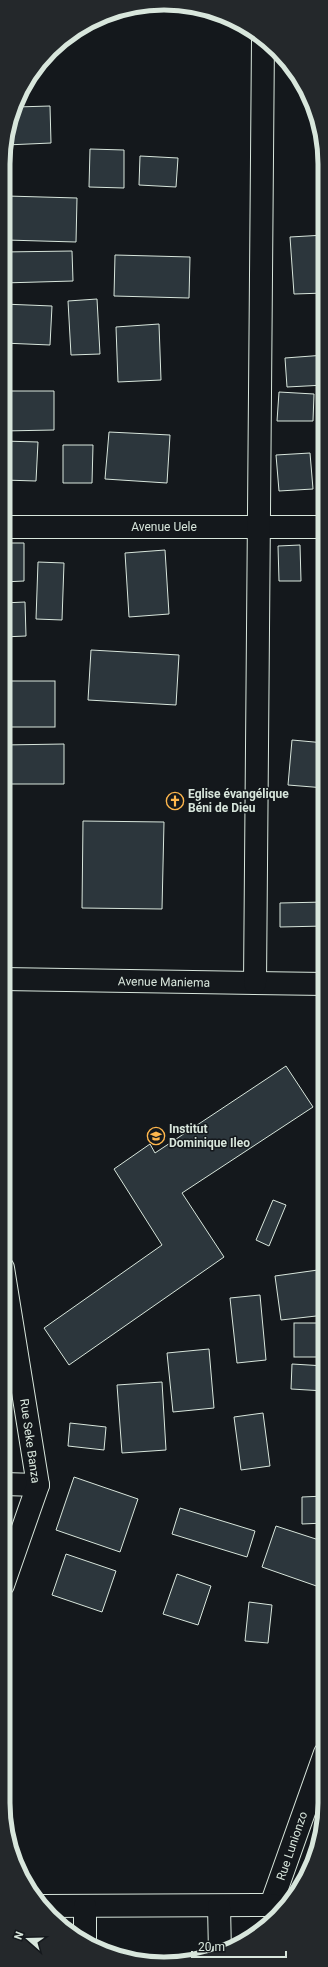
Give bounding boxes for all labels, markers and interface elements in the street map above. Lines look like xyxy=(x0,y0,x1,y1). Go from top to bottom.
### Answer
street label: Avenue Uele xyxy=(131,520,197,534)
place label: Eglise évangélique Béni de Dieu xyxy=(188,787,289,815)
church icon: Eglise évangélique Béni de Dieu xyxy=(165,791,185,811)
street label: Avenue Maniema xyxy=(118,974,210,990)
place label: Institut Dominique Ileo xyxy=(169,1122,250,1150)
school or university icon: Institut Dominique Ileo xyxy=(146,1126,166,1146)
street label: Rue Seke Banza xyxy=(17,1398,43,1484)
street label: Rue Lunionzo xyxy=(274,1810,310,1882)
north arrow xyxy=(8,1919,48,1959)
text: N xyxy=(12,1930,27,1942)
scale bar xyxy=(192,1933,286,1959)
text: 20 m xyxy=(198,1940,225,1954)

